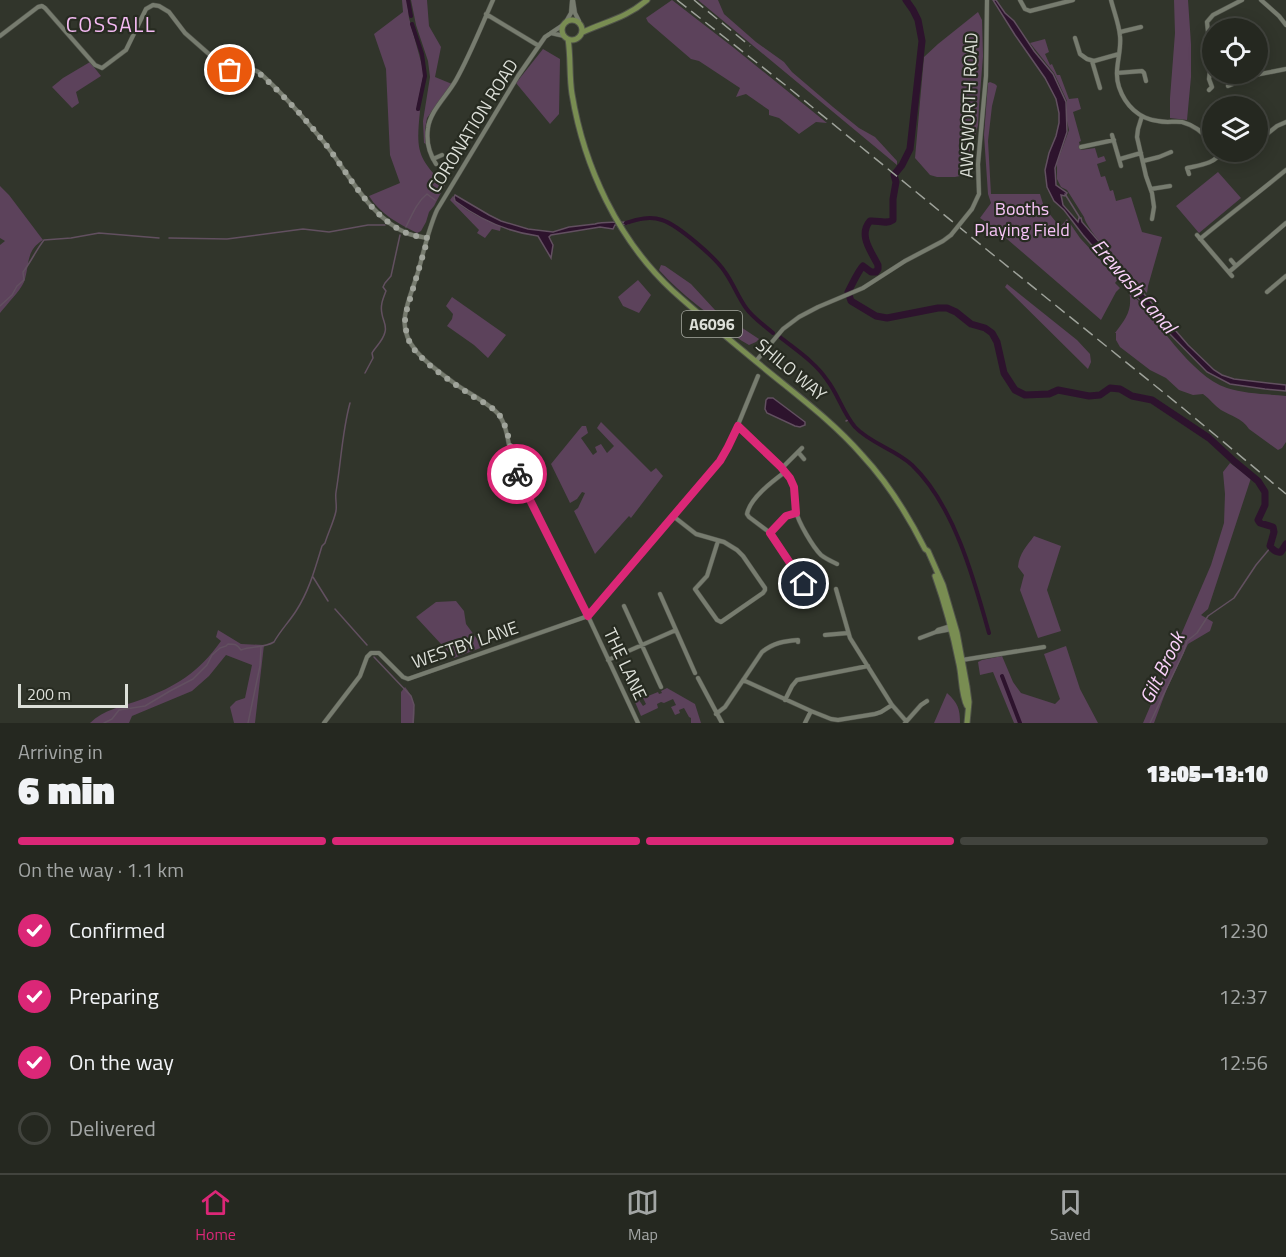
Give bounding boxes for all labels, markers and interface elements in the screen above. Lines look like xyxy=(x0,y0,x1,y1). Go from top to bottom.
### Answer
district label: COSSALL xyxy=(66,8,156,40)
map controls xyxy=(1202,18,1268,162)
button: locate xyxy=(1202,18,1268,84)
street label: AWSWORTH ROAD xyxy=(952,32,985,178)
pin xyxy=(204,44,255,95)
icon: bag xyxy=(213,53,246,86)
street label: CORONATION ROAD xyxy=(420,53,525,198)
button: layers xyxy=(1202,96,1268,162)
park label: Booths Playing Field xyxy=(974,195,1070,243)
water label: Erewash Canal xyxy=(1084,231,1186,342)
road number: A6096 xyxy=(682,311,742,337)
street label: SHILO WAY xyxy=(750,332,833,408)
courier xyxy=(487,444,547,504)
icon: bike xyxy=(501,458,534,491)
pin xyxy=(778,558,829,609)
icon: home xyxy=(787,567,820,600)
street label: WESTBY LANE xyxy=(408,614,522,675)
street label: THE LANE xyxy=(597,623,654,704)
water label: Gilt Brook xyxy=(1131,625,1193,709)
scale bar xyxy=(18,681,128,708)
text: 200 m xyxy=(27,682,71,706)
text: Arriving in xyxy=(18,736,103,767)
text: 13:05–13:10 xyxy=(1146,757,1268,791)
text: 6 min xyxy=(18,760,115,819)
text: On the way · 1.1 km xyxy=(18,854,184,885)
text: Confirmed xyxy=(69,913,165,947)
icon: check xyxy=(18,914,51,947)
text: 12:30 xyxy=(1219,915,1268,946)
text: Preparing xyxy=(69,979,159,1013)
icon: check xyxy=(18,980,51,1013)
text: 12:37 xyxy=(1219,981,1268,1012)
text: On the way xyxy=(69,1045,174,1079)
icon: check xyxy=(18,1046,51,1079)
text: 12:56 xyxy=(1219,1047,1268,1078)
text: Delivered xyxy=(69,1111,156,1145)
tab: Home xyxy=(195,1186,236,1246)
tab: Map xyxy=(626,1186,659,1246)
tab: Saved xyxy=(1050,1186,1091,1246)

